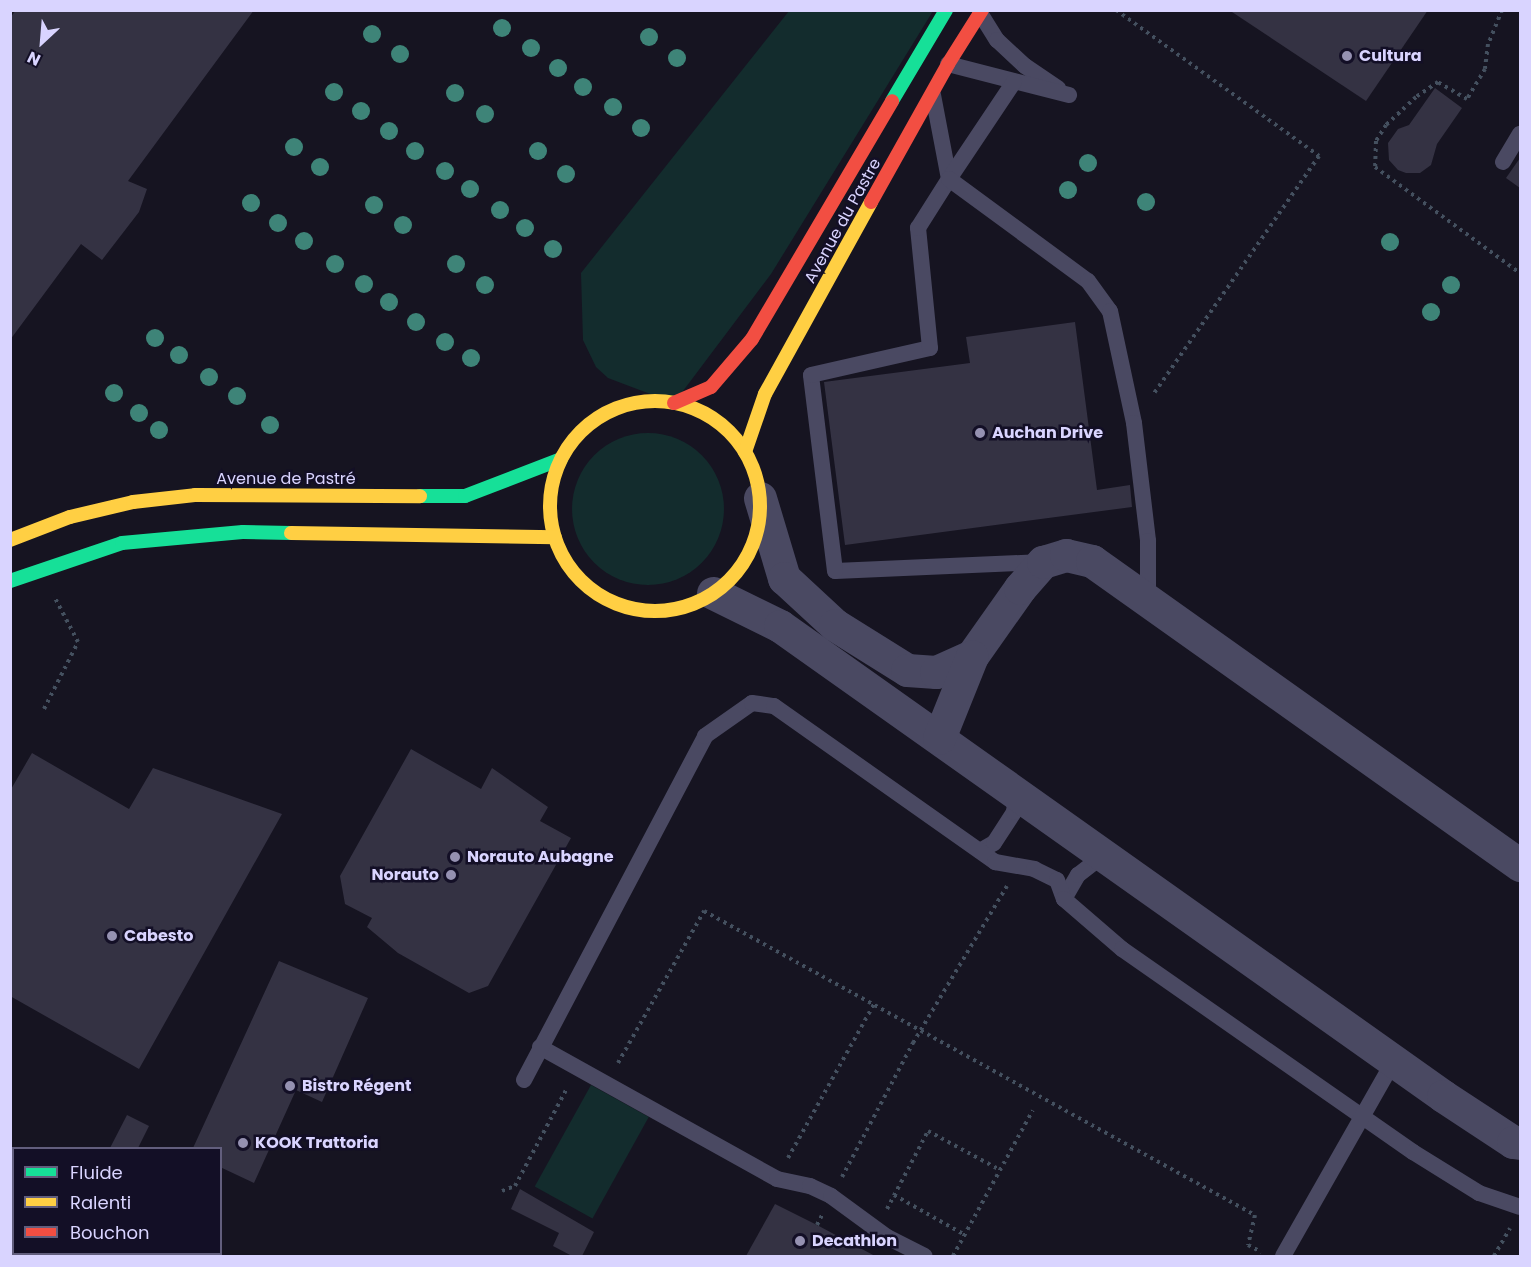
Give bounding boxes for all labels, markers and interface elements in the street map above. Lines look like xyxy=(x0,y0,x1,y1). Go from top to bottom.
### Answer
north arrow xyxy=(12,12,72,72)
text: N xyxy=(23,46,44,72)
place label: Cultura xyxy=(1359,46,1422,66)
marker: Cultura xyxy=(1340,49,1354,63)
street label: Avenue du Pastre xyxy=(801,155,885,287)
place label: Auchan Drive xyxy=(992,423,1103,443)
marker: Auchan Drive xyxy=(973,426,987,440)
street label: Avenue de Pastré xyxy=(216,469,356,489)
place label: Norauto Aubagne xyxy=(467,847,614,867)
marker: Norauto Aubagne xyxy=(448,850,462,864)
place label: Norauto xyxy=(372,865,439,885)
marker: Norauto xyxy=(444,868,458,882)
place label: Cabesto xyxy=(124,926,193,946)
marker: Cabesto xyxy=(105,929,119,943)
place label: Bistro Régent xyxy=(302,1076,411,1096)
marker: Bistro Régent xyxy=(283,1079,297,1093)
place label: KOOK Trattoria xyxy=(255,1133,379,1153)
marker: KOOK Trattoria xyxy=(236,1136,250,1150)
legend xyxy=(12,1147,222,1255)
text: Fluide xyxy=(70,1160,123,1185)
text: Ralenti xyxy=(70,1190,131,1215)
text: Bouchon xyxy=(70,1220,150,1245)
place label: Decathlon xyxy=(812,1231,897,1251)
marker: Decathlon xyxy=(793,1234,807,1248)

